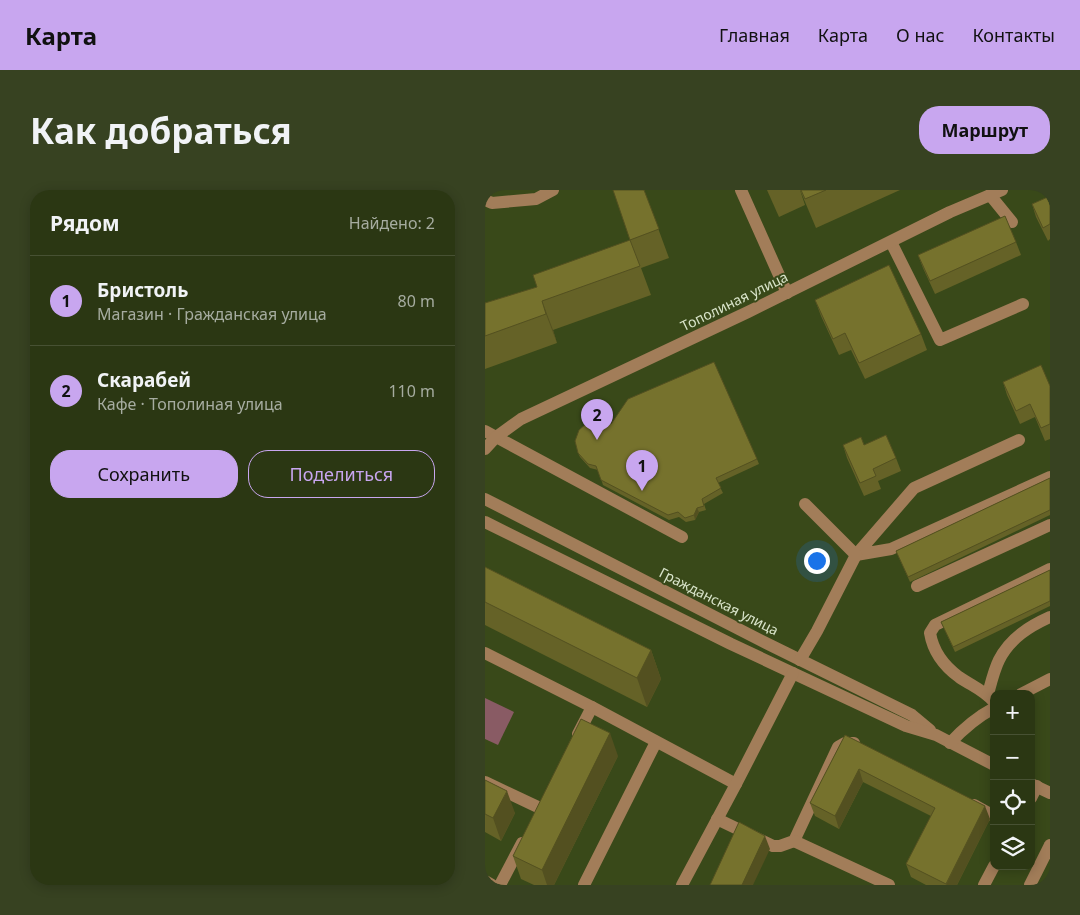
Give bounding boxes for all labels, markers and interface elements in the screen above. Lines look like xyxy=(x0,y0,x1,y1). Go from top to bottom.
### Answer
text: Карта xyxy=(25,19,97,52)
text: Главная xyxy=(719,23,790,47)
text: Карта xyxy=(818,23,868,47)
text: О нас xyxy=(896,23,944,47)
text: Контакты xyxy=(972,23,1055,47)
button: Маршрут xyxy=(919,106,1050,154)
text: Как добраться xyxy=(30,107,292,154)
text: Рядом xyxy=(50,209,120,237)
text: Найдено: 2 xyxy=(349,212,435,234)
street label: Тополиная улица xyxy=(677,267,791,335)
text: Бристоль xyxy=(97,277,188,303)
text: 1 xyxy=(61,290,71,312)
text: 80 m xyxy=(398,290,435,312)
text: Магазин · Гражданская улица xyxy=(97,303,327,325)
text: Скарабей xyxy=(97,367,191,393)
text: 2 xyxy=(61,380,71,402)
text: 110 m xyxy=(388,380,435,402)
text: Кафе · Тополиная улица xyxy=(97,393,283,415)
pin: 2 xyxy=(581,399,613,440)
button: Сохранить xyxy=(50,450,238,498)
button: Поделиться xyxy=(248,450,435,498)
pin: 1 xyxy=(626,450,658,491)
your location xyxy=(804,548,830,574)
street label: Гражданская улица xyxy=(656,563,782,639)
map controls xyxy=(990,690,1035,870)
button: + xyxy=(990,690,1035,735)
button: − xyxy=(990,735,1035,780)
button: locate xyxy=(990,780,1035,825)
button: layers xyxy=(990,825,1035,870)

